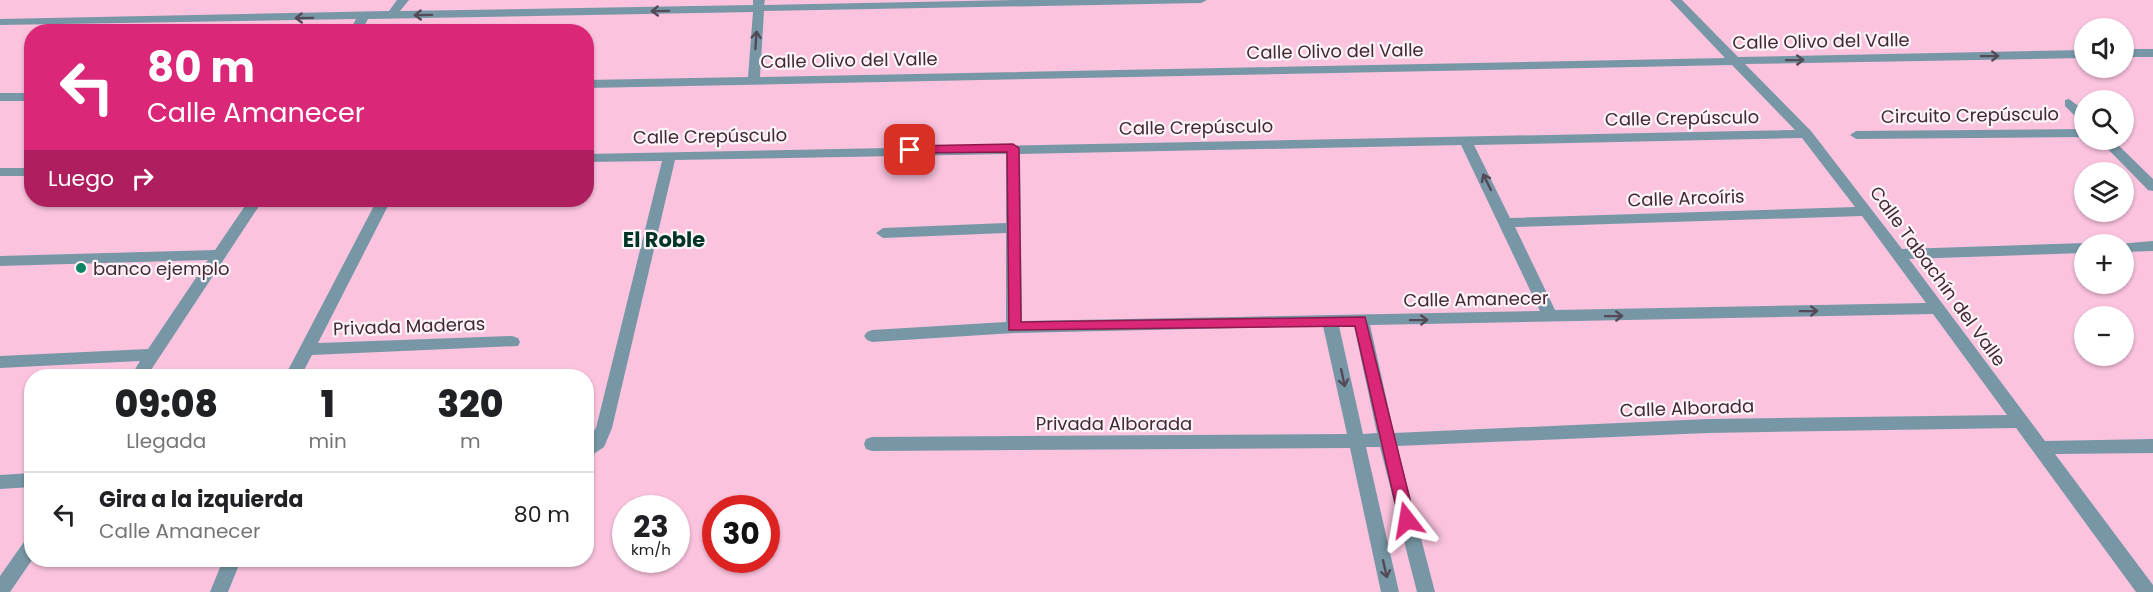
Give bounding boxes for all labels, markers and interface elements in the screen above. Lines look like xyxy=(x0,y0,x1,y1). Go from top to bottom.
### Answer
one-way arrow xyxy=(651,5,671,17)
one-way arrow xyxy=(414,9,434,21)
one-way arrow xyxy=(295,12,315,23)
map controls xyxy=(2074,18,2134,366)
button: sound xyxy=(2074,18,2134,78)
street label: Calle Olivo del Valle xyxy=(1732,27,1910,55)
one-way arrow xyxy=(751,31,762,51)
street label: Calle Olivo del Valle xyxy=(1246,37,1424,65)
text: 80 m xyxy=(147,38,255,97)
street label: Calle Olivo del Valle xyxy=(760,46,938,74)
icon: left xyxy=(48,48,126,126)
one-way arrow xyxy=(1979,50,1999,62)
one-way arrow xyxy=(1784,54,1804,66)
button: search xyxy=(2074,90,2134,150)
text: Calle Amanecer xyxy=(147,94,365,131)
street label: Circuito Crepúsculo xyxy=(1881,101,2059,129)
street label: Calle Crepúsculo xyxy=(1605,104,1759,132)
street label: Calle Crepúsculo xyxy=(1119,113,1273,141)
street label: Calle Crepúsculo xyxy=(633,122,787,150)
pin xyxy=(884,124,935,175)
icon: arrive xyxy=(893,133,926,166)
icon: right xyxy=(126,162,159,195)
button: layers xyxy=(2074,162,2134,222)
text: Luego xyxy=(48,163,114,194)
one-way arrow xyxy=(1480,174,1492,192)
street label: Calle Tabachín del Valle xyxy=(1864,181,2012,371)
street label: Calle Arcoíris xyxy=(1627,183,1745,213)
district label: El Roble xyxy=(623,225,705,254)
button: + xyxy=(2074,234,2134,294)
place label: banco ejemplo xyxy=(93,256,230,281)
marker: banco ejemplo xyxy=(74,261,88,275)
street label: Calle Amanecer xyxy=(1403,285,1549,313)
one-way arrow xyxy=(1798,305,1818,317)
button: − xyxy=(2074,306,2134,366)
one-way arrow xyxy=(1603,310,1623,321)
street label: Privada Maderas xyxy=(332,311,486,341)
one-way arrow xyxy=(1409,314,1428,325)
one-way arrow xyxy=(1337,369,1349,388)
text: 09:08 xyxy=(115,379,218,430)
text: 1 xyxy=(321,379,335,430)
text: 320 xyxy=(437,379,503,430)
street label: Calle Alborada xyxy=(1619,393,1755,423)
street label: Privada Alborada xyxy=(1036,411,1192,436)
text: Llegada xyxy=(126,427,206,455)
text: min xyxy=(309,427,347,455)
text: m xyxy=(460,427,481,455)
text: Gira a la izquierda xyxy=(99,484,303,515)
position arrow xyxy=(1375,488,1439,552)
speed limit sign: 30 xyxy=(702,495,780,573)
icon: left xyxy=(48,498,81,531)
text: 80 m xyxy=(514,499,570,530)
text: 23 xyxy=(633,505,669,548)
text: Calle Amanecer xyxy=(99,517,260,545)
text: km/h xyxy=(631,539,671,560)
one-way arrow xyxy=(1380,559,1392,578)

